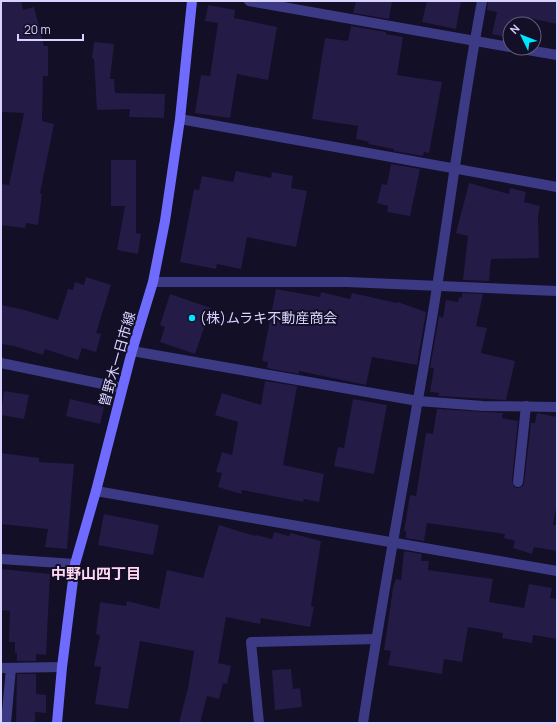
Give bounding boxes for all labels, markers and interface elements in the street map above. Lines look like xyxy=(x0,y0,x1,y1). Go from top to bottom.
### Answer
scale bar xyxy=(18,16,83,42)
north arrow xyxy=(502,16,542,56)
text: 20 m xyxy=(24,21,51,38)
text: N xyxy=(506,21,523,37)
place label: (株)ムラキ不動産商会 xyxy=(200,308,337,327)
street label: 曽野木一日市線 xyxy=(94,309,139,409)
marker: (株)ムラキ不動産商会 xyxy=(187,313,197,323)
district label: 中野山四丁目 xyxy=(51,563,141,584)

